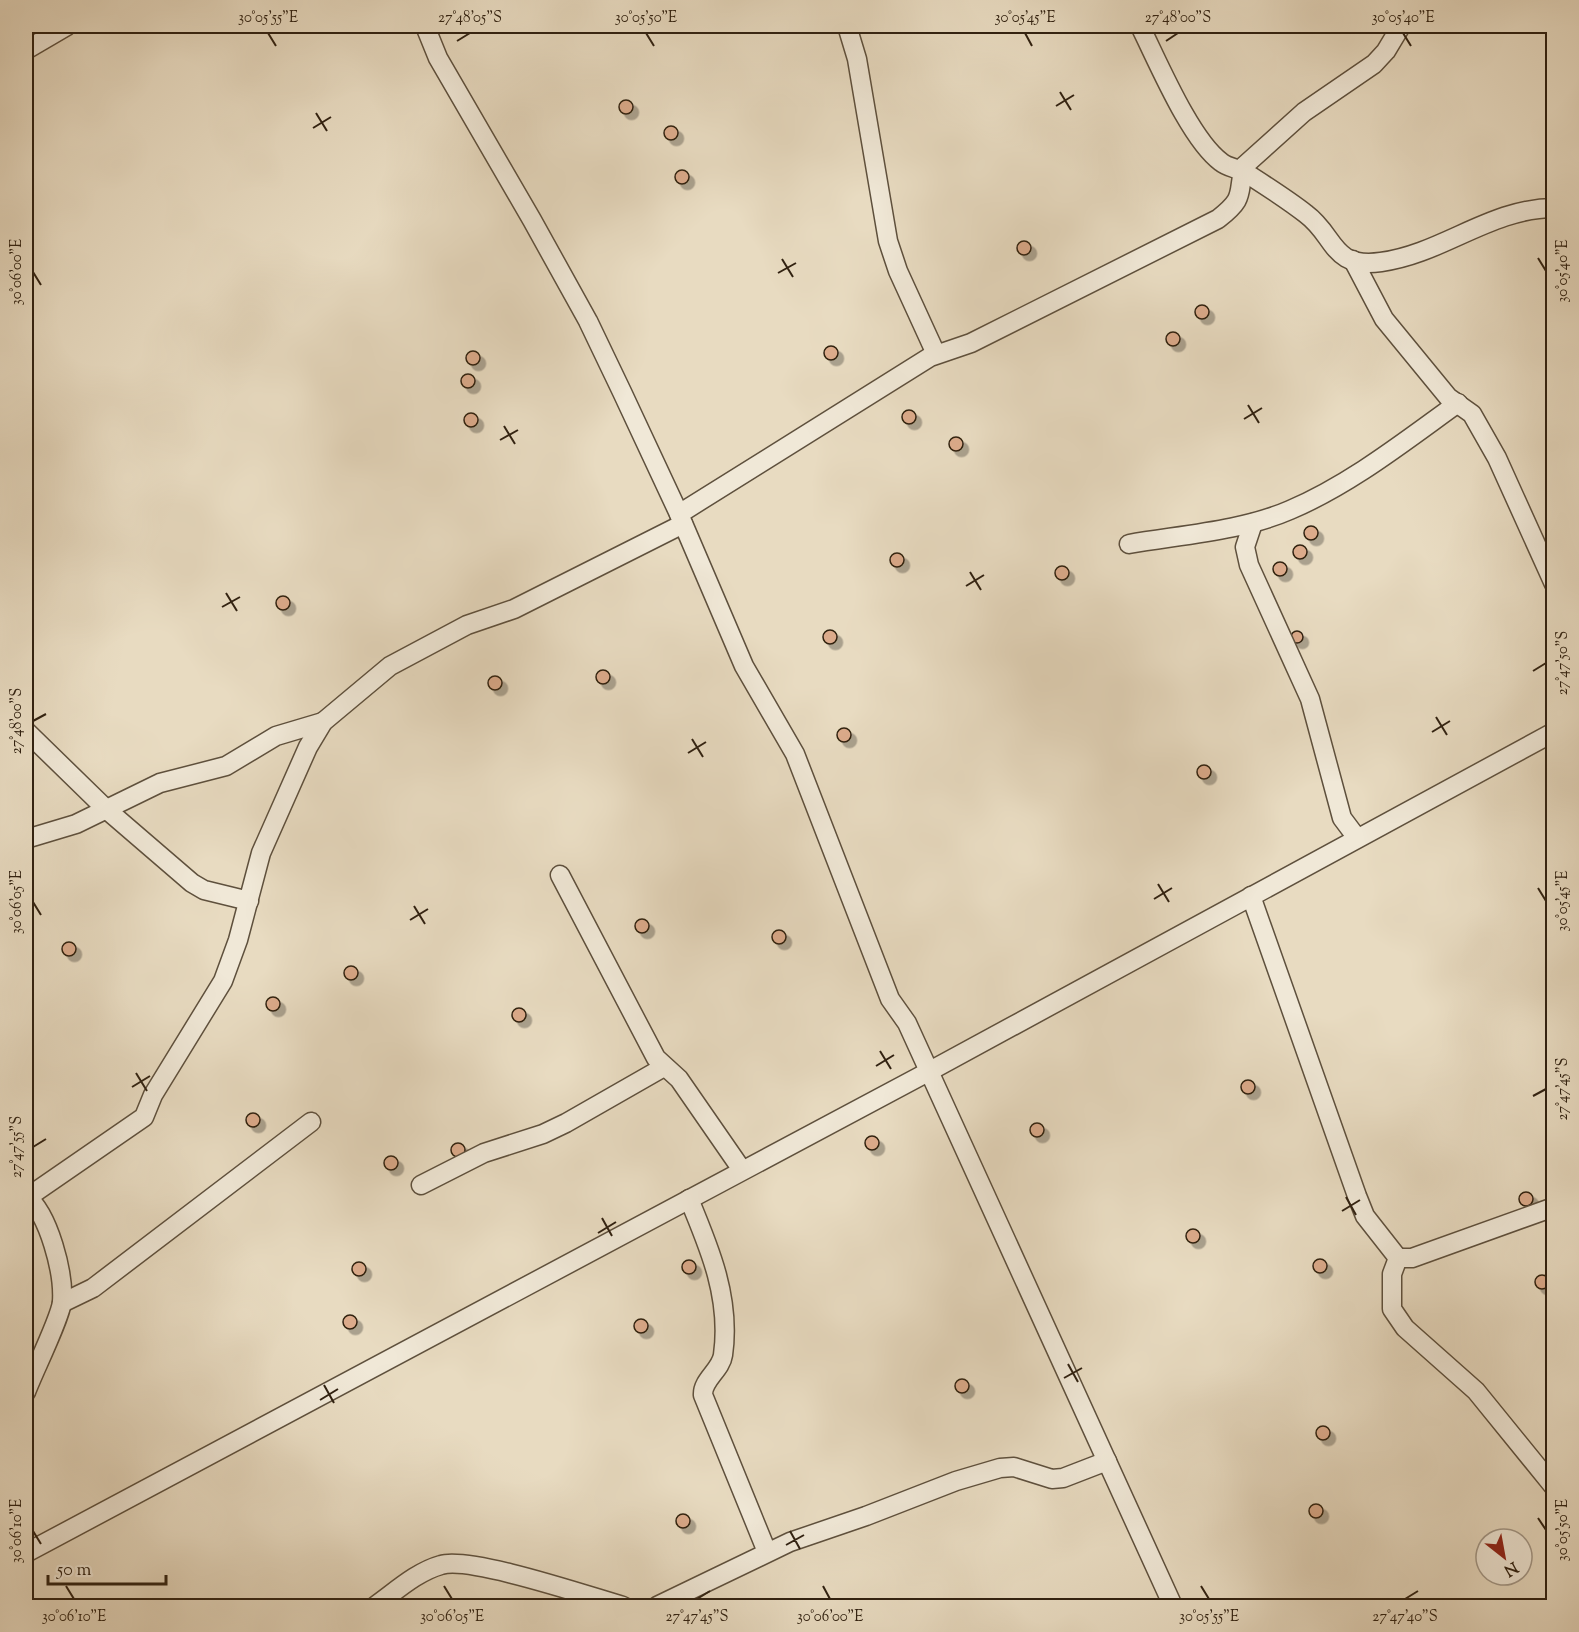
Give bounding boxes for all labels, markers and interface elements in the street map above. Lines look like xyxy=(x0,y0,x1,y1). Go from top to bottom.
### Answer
text: 30°05'55"E xyxy=(238,8,298,29)
text: 27°48'05"S xyxy=(438,8,502,29)
text: 30°05'50"E xyxy=(615,8,677,29)
text: 30°05'45"E xyxy=(995,8,1055,29)
text: 27°48'00"S xyxy=(1145,8,1211,29)
text: 30°05'40"E xyxy=(1371,8,1435,29)
text: 30°06'00"E xyxy=(7,239,28,305)
text: 30°05'40"E xyxy=(1553,239,1574,303)
text: 27°47'50"S xyxy=(1553,631,1574,695)
text: 27°48'00"S xyxy=(7,688,28,754)
text: 30°06'05"E xyxy=(7,870,28,934)
text: 30°05'45"E xyxy=(1553,871,1574,931)
text: 27°47'45"S xyxy=(1553,1057,1574,1121)
text: 27°47'55"S xyxy=(7,1116,28,1178)
text: 30°06'10"E xyxy=(7,1499,28,1563)
text: 30°05'50"E xyxy=(1553,1499,1574,1561)
north arrow xyxy=(1474,1527,1534,1587)
scale bar xyxy=(48,1548,166,1586)
text: N xyxy=(1499,1555,1522,1581)
text: 50 m xyxy=(56,1558,92,1584)
text: 30°06'10"E xyxy=(42,1607,106,1628)
text: 30°06'05"E xyxy=(420,1607,484,1628)
text: 27°47'45"S xyxy=(665,1607,729,1628)
text: 30°06'00"E xyxy=(797,1607,863,1628)
text: 30°05'55"E xyxy=(1179,1607,1239,1628)
text: 27°47'40"S xyxy=(1372,1607,1438,1628)

